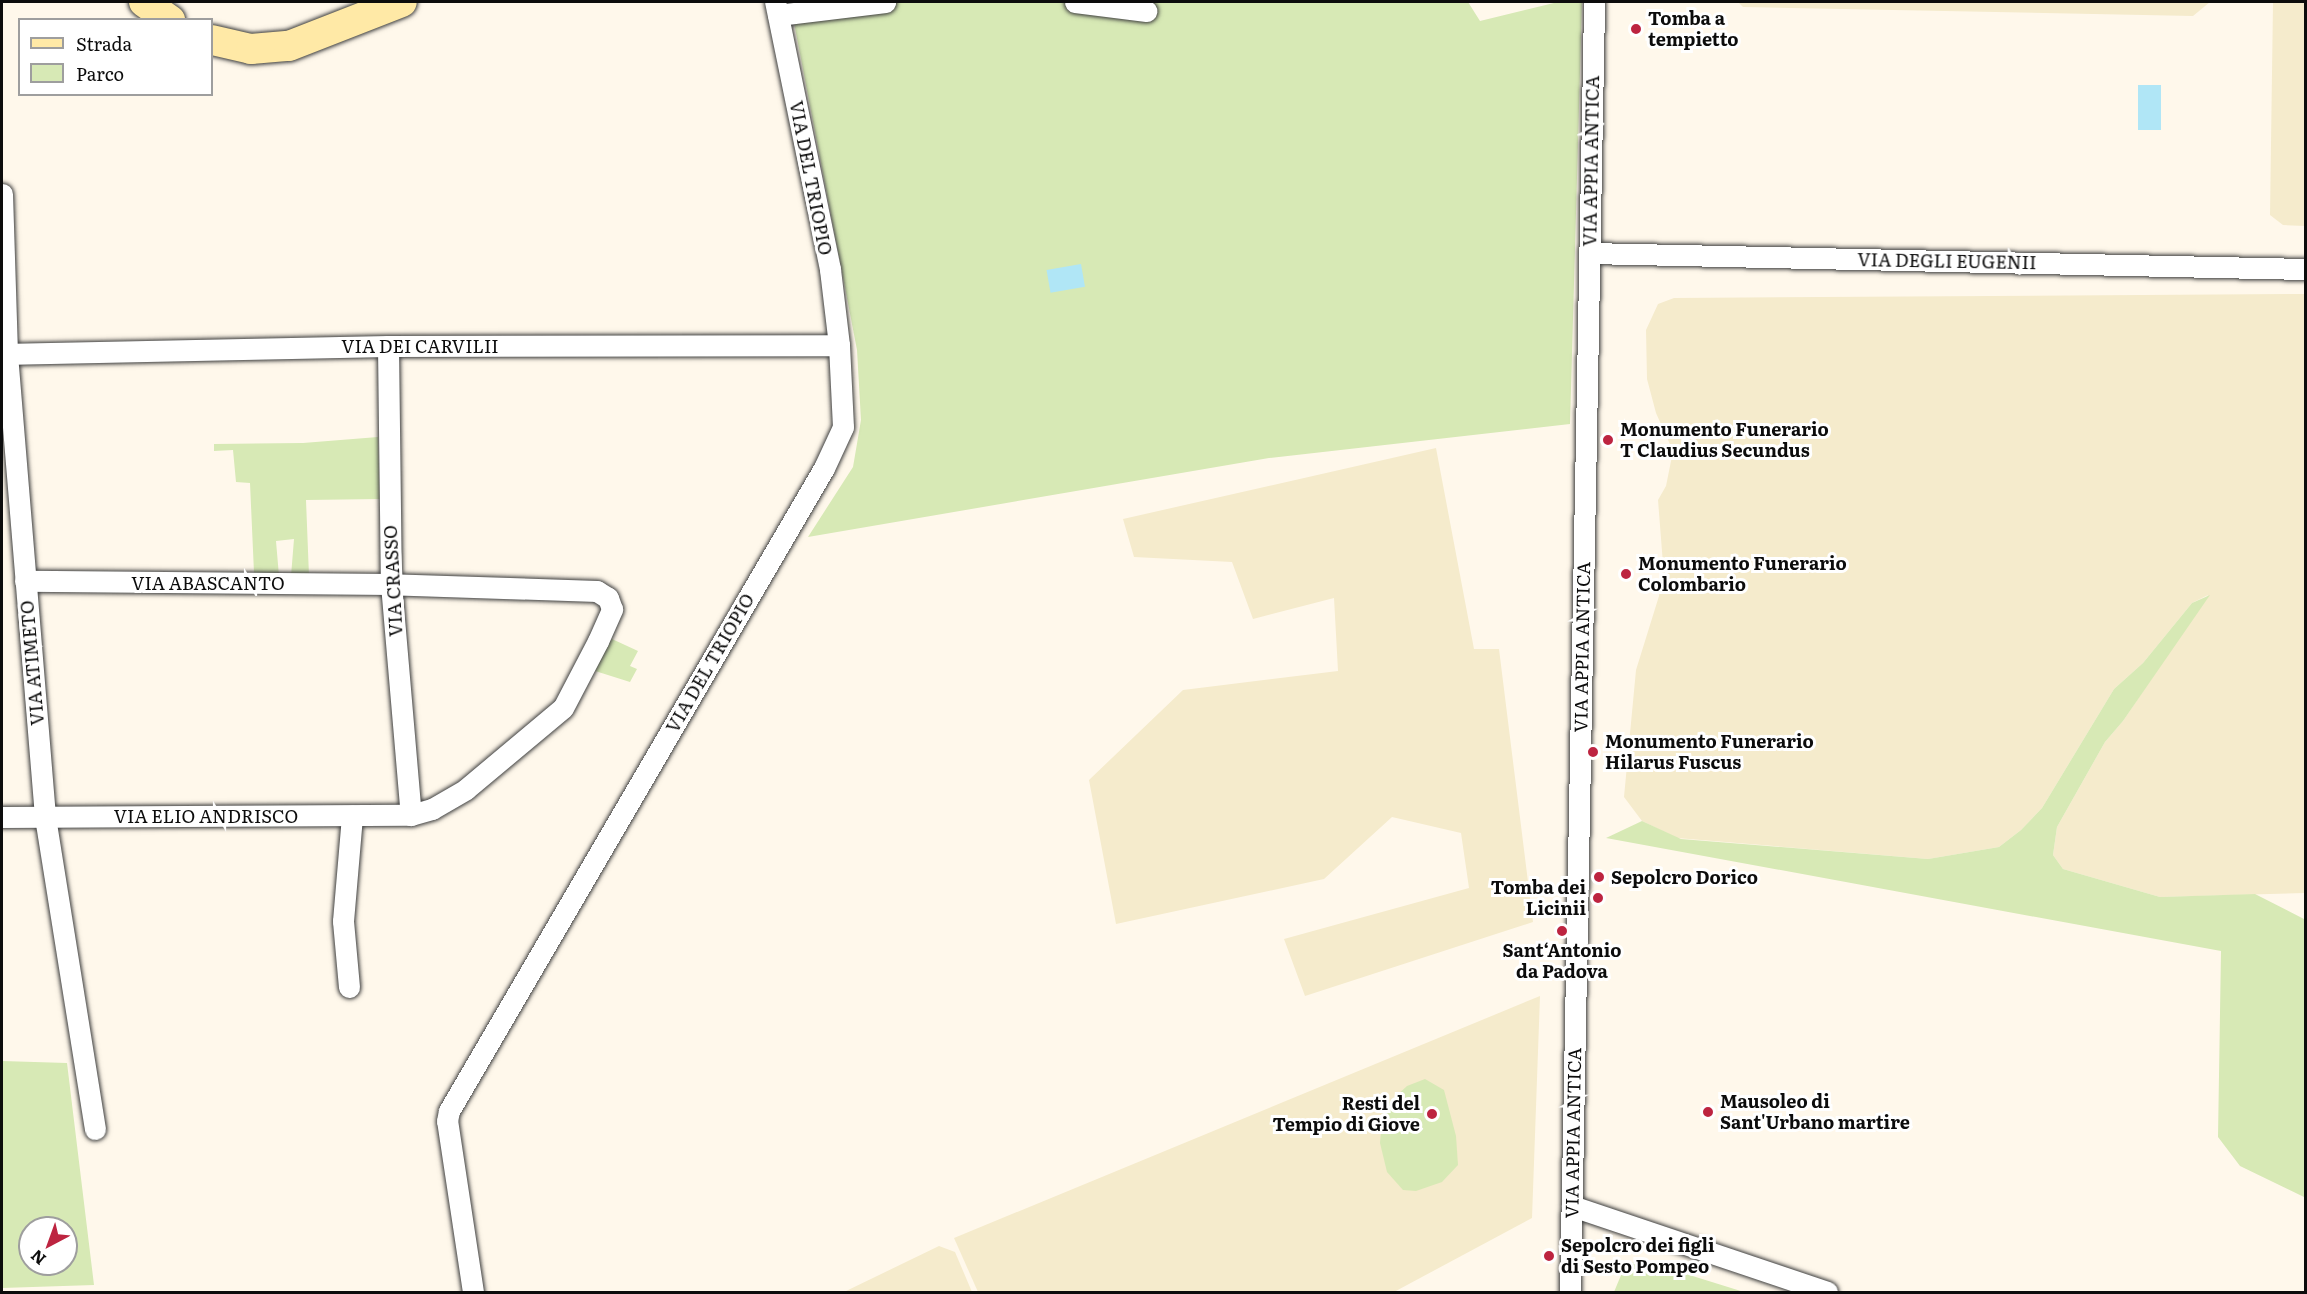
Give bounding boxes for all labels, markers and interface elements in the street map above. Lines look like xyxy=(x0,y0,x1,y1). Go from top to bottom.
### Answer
place label: Tomba a tempietto xyxy=(1648,8,1739,50)
legend xyxy=(18,18,213,96)
marker: Tomba a tempietto xyxy=(1629,22,1643,36)
text: Strada xyxy=(76,30,132,57)
text: Parco xyxy=(76,60,124,87)
street label: VIA APPIA ANTICA xyxy=(1579,75,1603,247)
street label: VIA DEL TRIOPIO xyxy=(785,99,837,257)
street label: VIA DEGLI EUGENII xyxy=(1857,249,2037,273)
street label: VIA DEI CARVILII xyxy=(341,335,499,357)
place label: Monumento Funerario T Claudius Secundus xyxy=(1620,419,1829,462)
marker: Monumento Funerario T Claudius Secundus xyxy=(1601,433,1615,447)
street label: VIA CRASSO xyxy=(379,525,407,637)
place label: Monumento Funerario Colombario xyxy=(1638,553,1847,596)
street label: VIA APPIA ANTICA xyxy=(1570,561,1594,733)
marker: Monumento Funerario Colombario xyxy=(1619,567,1633,581)
street label: VIA ABASCANTO xyxy=(131,572,285,594)
street label: VIA DEL TRIOPIO xyxy=(661,590,759,736)
street label: VIA ATIMETO xyxy=(16,600,48,726)
place label: Monumento Funerario Hilarus Fuscus xyxy=(1605,731,1814,774)
marker: Monumento Funerario Hilarus Fuscus xyxy=(1586,745,1600,759)
street label: VIA ELIO ANDRISCO xyxy=(114,805,298,827)
place label: Sepolcro Dorico xyxy=(1611,866,1758,888)
marker: Sepolcro Dorico xyxy=(1592,870,1606,884)
place label: Tomba dei Licinii xyxy=(1491,877,1586,920)
marker: Tomba dei Licinii xyxy=(1591,891,1605,905)
marker: Sant‘Antonio da Padova xyxy=(1555,924,1569,938)
place label: Sant‘Antonio da Padova xyxy=(1503,940,1621,982)
street label: VIA APPIA ANTICA xyxy=(1561,1047,1585,1219)
place label: Mausoleo di Sant'Urbano martire xyxy=(1720,1091,1910,1134)
place label: Resti del Tempio di Giove xyxy=(1272,1093,1420,1136)
marker: Mausoleo di Sant'Urbano martire xyxy=(1701,1105,1715,1119)
marker: Resti del Tempio di Giove xyxy=(1425,1107,1439,1121)
north arrow xyxy=(18,1216,78,1276)
place label: Sepolcro dei figli di Sesto Pompeo xyxy=(1561,1235,1715,1278)
text: N xyxy=(25,1245,50,1272)
marker: Sepolcro dei figli di Sesto Pompeo xyxy=(1542,1249,1556,1263)

